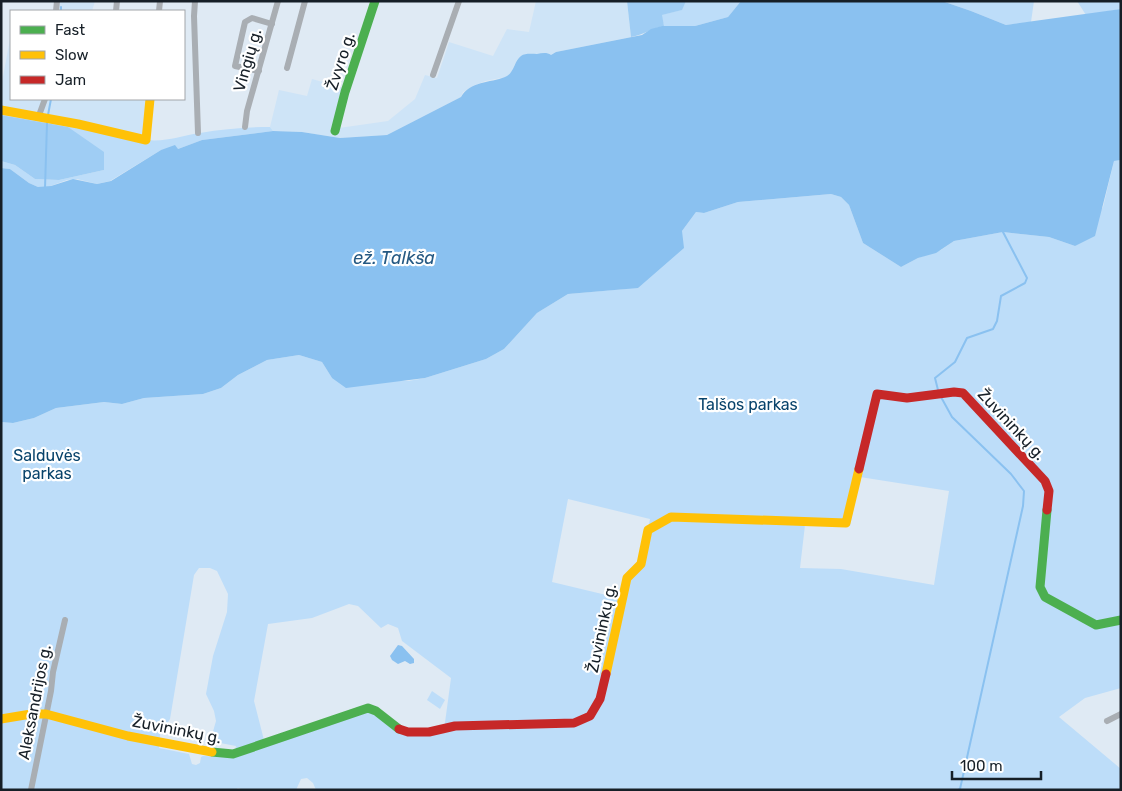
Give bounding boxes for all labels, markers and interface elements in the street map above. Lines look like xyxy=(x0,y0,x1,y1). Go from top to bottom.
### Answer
legend xyxy=(10,10,185,100)
text: Fast xyxy=(55,21,85,39)
street label: Vingių g. xyxy=(229,26,266,94)
street label: Žvyro g. xyxy=(322,30,359,92)
text: Slow xyxy=(55,46,88,64)
text: Jam xyxy=(55,71,86,89)
water label: ež. Talkša xyxy=(353,247,435,269)
street label: Žuvininkų g. xyxy=(974,385,1049,464)
park label: Talšos parkas xyxy=(698,395,798,414)
park label: Salduvės parkas xyxy=(13,446,81,483)
street label: Žuvininkų g. xyxy=(583,582,620,674)
street label: Aleksandrijos g. xyxy=(14,643,55,761)
street label: Žuvininkų g. xyxy=(131,712,223,747)
scale bar xyxy=(952,748,1041,780)
text: 100 m xyxy=(960,757,1002,775)

